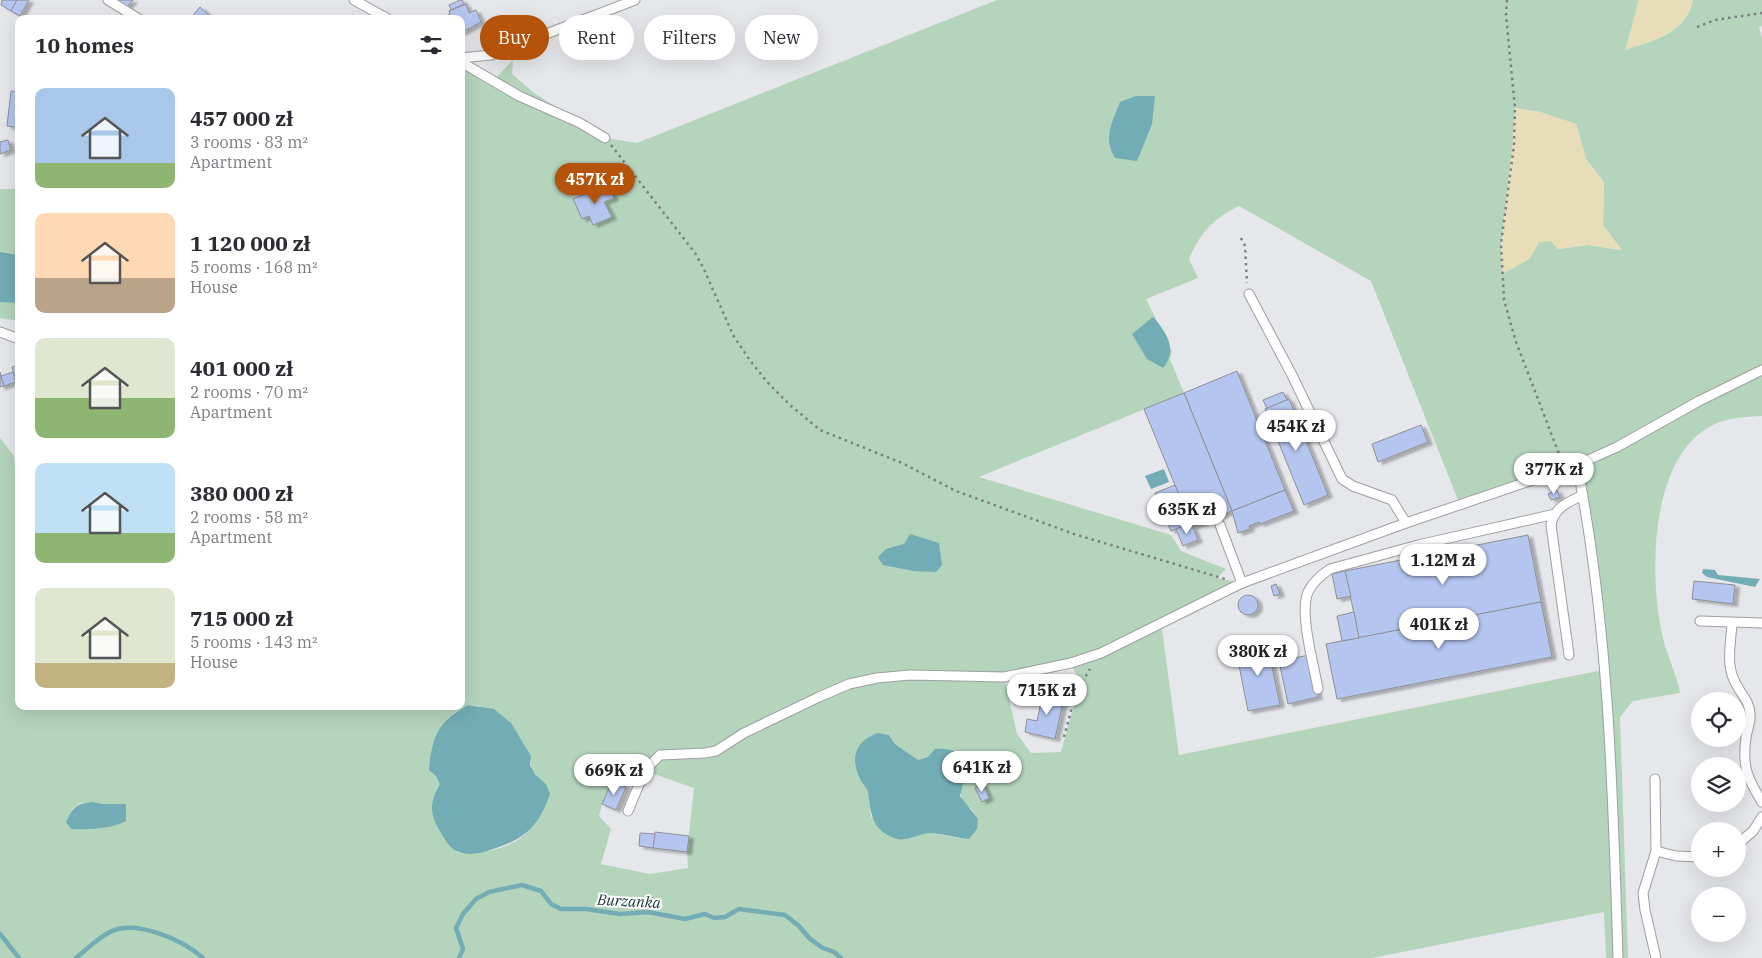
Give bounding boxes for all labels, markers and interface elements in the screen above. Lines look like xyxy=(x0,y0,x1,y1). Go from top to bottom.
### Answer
chip: Buy xyxy=(480,15,549,60)
chip: Rent xyxy=(559,15,634,60)
chip: Filters xyxy=(644,15,735,60)
chip: New xyxy=(745,15,818,60)
text: 10 homes xyxy=(35,31,134,59)
icon: filters xyxy=(417,31,445,59)
text: 457 000 zł xyxy=(190,104,293,132)
icon: home xyxy=(75,108,135,168)
text: 3 rooms · 83 m² xyxy=(190,132,308,152)
text: Apartment xyxy=(190,152,272,172)
pin: 457K zł xyxy=(549,162,641,205)
text: 457K zł xyxy=(566,169,624,189)
text: 1 120 000 zł xyxy=(190,229,311,257)
icon: home xyxy=(75,233,135,293)
text: 5 rooms · 168 m² xyxy=(190,257,318,277)
text: House xyxy=(190,277,238,297)
text: 401 000 zł xyxy=(190,354,293,382)
icon: home xyxy=(75,358,135,418)
text: 2 rooms · 70 m² xyxy=(190,382,308,402)
text: Apartment xyxy=(190,402,272,422)
pin: 454K zł xyxy=(1250,410,1342,452)
text: 454K zł xyxy=(1267,416,1325,436)
pin: 377K zł xyxy=(1508,452,1600,495)
text: 377K zł xyxy=(1525,459,1583,479)
text: 380 000 zł xyxy=(190,479,293,507)
icon: home xyxy=(75,483,135,543)
pin: 635K zł xyxy=(1141,492,1233,535)
text: 635K zł xyxy=(1158,499,1216,519)
text: 2 rooms · 58 m² xyxy=(190,507,308,527)
text: Apartment xyxy=(190,527,272,547)
pin: 1.12M zł xyxy=(1391,544,1495,586)
text: 1.12M zł xyxy=(1411,550,1475,570)
text: 715 000 zł xyxy=(190,604,293,632)
icon: home xyxy=(75,608,135,668)
pin: 401K zł xyxy=(1393,608,1485,650)
text: 401K zł xyxy=(1410,614,1468,634)
text: 5 rooms · 143 m² xyxy=(190,632,318,652)
pin: 380K zł xyxy=(1212,634,1304,677)
text: 380K zł xyxy=(1229,641,1287,661)
text: House xyxy=(190,652,238,672)
pin: 715K zł xyxy=(1001,674,1093,716)
text: 715K zł xyxy=(1018,680,1076,700)
map controls xyxy=(1691,692,1746,942)
button: locate xyxy=(1691,692,1746,747)
pin: 641K zł xyxy=(936,750,1028,793)
pin: 669K zł xyxy=(568,754,660,796)
text: 641K zł xyxy=(953,757,1011,777)
button: layers xyxy=(1691,757,1746,812)
text: 669K zł xyxy=(585,760,643,780)
button: + xyxy=(1691,822,1746,877)
button: − xyxy=(1691,887,1746,942)
water label: Burzanka xyxy=(596,890,662,912)

